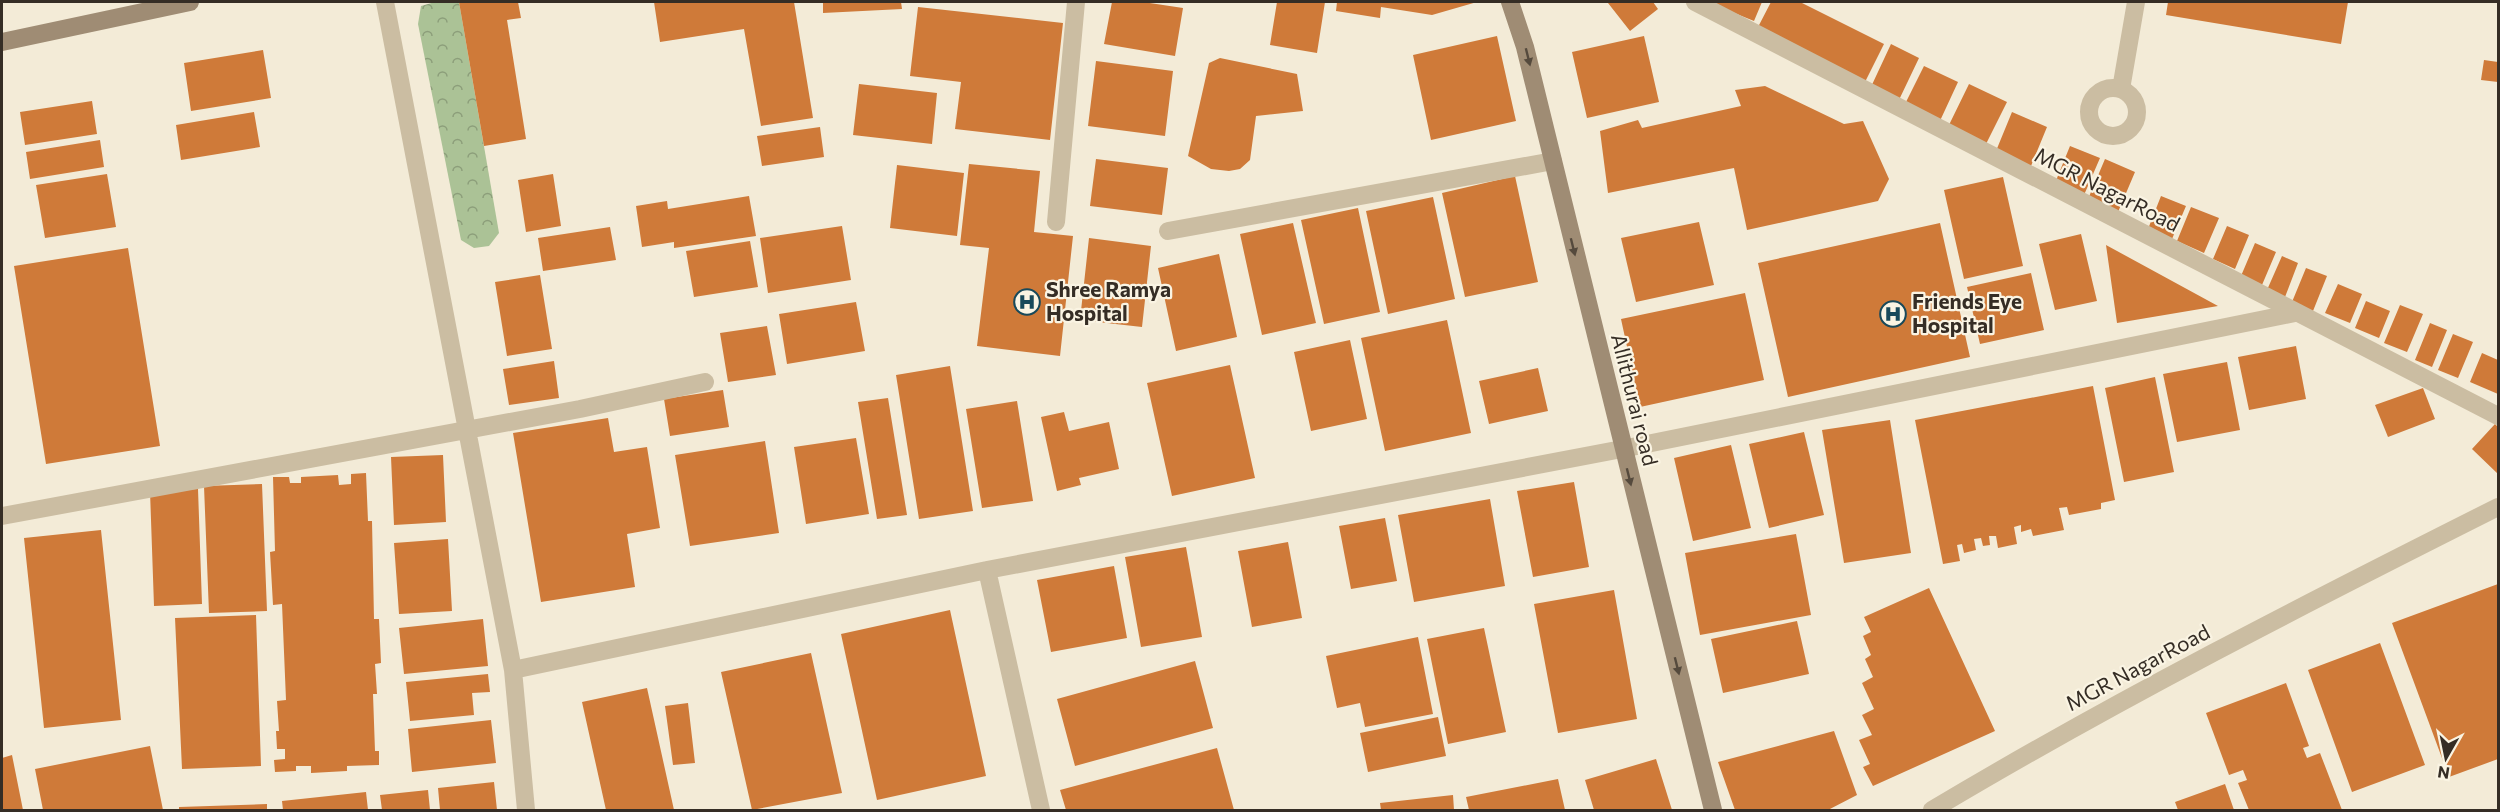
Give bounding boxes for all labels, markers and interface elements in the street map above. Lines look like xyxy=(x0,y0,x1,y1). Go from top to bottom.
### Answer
one-way arrow xyxy=(1523,48,1533,66)
street label: MGR NagarRoad xyxy=(2031,141,2184,236)
one-way arrow xyxy=(1569,238,1579,256)
place label: Shree Ramya Hospital xyxy=(1046,276,1171,325)
hospital icon: Shree Ramya Hospital xyxy=(1012,287,1042,317)
place label: Friends Eye Hospital xyxy=(1912,288,2022,337)
hospital icon: Friends Eye Hospital xyxy=(1878,299,1908,329)
street label: Allithurai road xyxy=(1607,331,1664,468)
one-way arrow xyxy=(1625,468,1635,486)
street label: MGR NagarRoad xyxy=(2061,618,2214,715)
one-way arrow xyxy=(1672,657,1682,675)
north arrow xyxy=(2416,728,2476,788)
text: N xyxy=(2436,763,2451,784)

